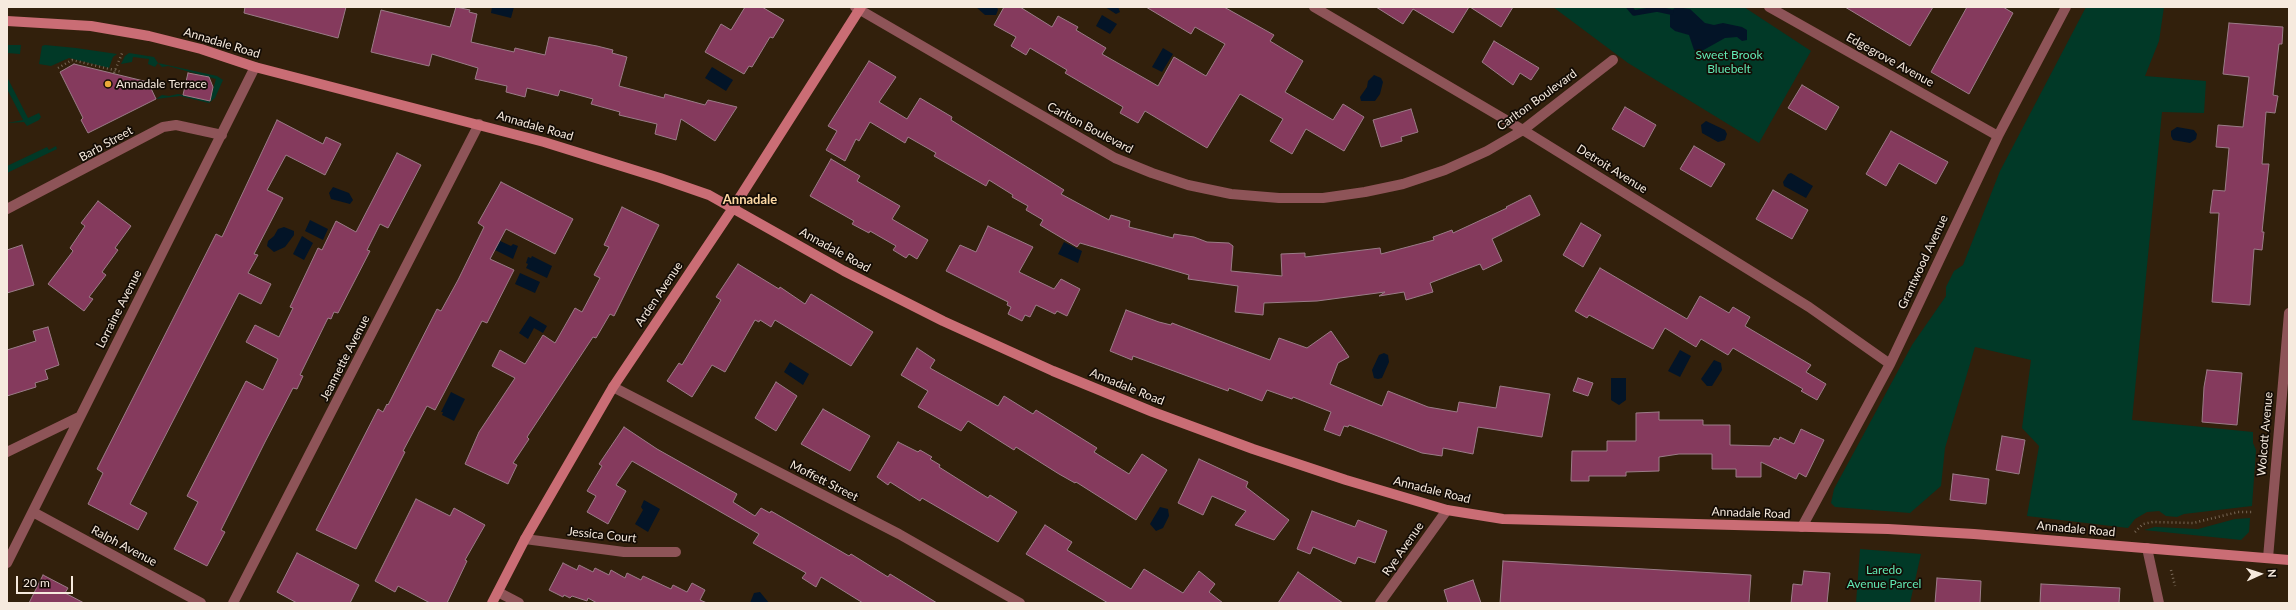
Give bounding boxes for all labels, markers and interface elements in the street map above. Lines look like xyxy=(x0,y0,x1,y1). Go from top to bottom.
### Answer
street label: Annadale Road xyxy=(182,25,262,61)
street label: Edgegrove Avenue xyxy=(1844,30,1936,90)
park label: Sweet Brook Bluebelt xyxy=(1695,48,1763,76)
street label: Carlton Boulevard xyxy=(1494,66,1580,134)
place label: Annadale Terrace xyxy=(116,77,207,91)
marker: Annadale Terrace xyxy=(103,79,113,89)
street label: Carlton Boulevard xyxy=(1045,99,1135,157)
street label: Annadale Road xyxy=(495,108,575,144)
street label: Barb Street xyxy=(77,123,135,165)
street label: Detroit Avenue xyxy=(1574,142,1650,196)
district label: Annadale xyxy=(723,192,777,208)
street label: Grantwood Avenue xyxy=(1895,213,1951,311)
street label: Annadale Road xyxy=(797,225,873,275)
street label: Arden Avenue xyxy=(632,259,686,329)
street label: Lorraine Avenue xyxy=(93,267,145,351)
street label: Jeannette Avenue xyxy=(317,313,373,403)
street label: Annadale Road xyxy=(1088,366,1166,408)
street label: Wolcott Avenue xyxy=(2254,391,2276,477)
street label: Moffett Street xyxy=(788,458,860,504)
street label: Annadale Road xyxy=(1392,473,1472,507)
street label: Annadale Road xyxy=(1711,504,1791,522)
street label: Annadale Road xyxy=(2036,518,2116,540)
street label: Rye Avenue xyxy=(1379,519,1427,579)
street label: Ralph Avenue xyxy=(89,523,159,569)
street label: Jessica Court xyxy=(567,524,637,546)
north arrow xyxy=(2240,554,2280,594)
park label: Laredo Avenue Parcel xyxy=(1847,563,1921,591)
scale bar xyxy=(18,568,75,594)
text: N xyxy=(2266,569,2279,578)
text: 20 m xyxy=(23,575,50,590)

